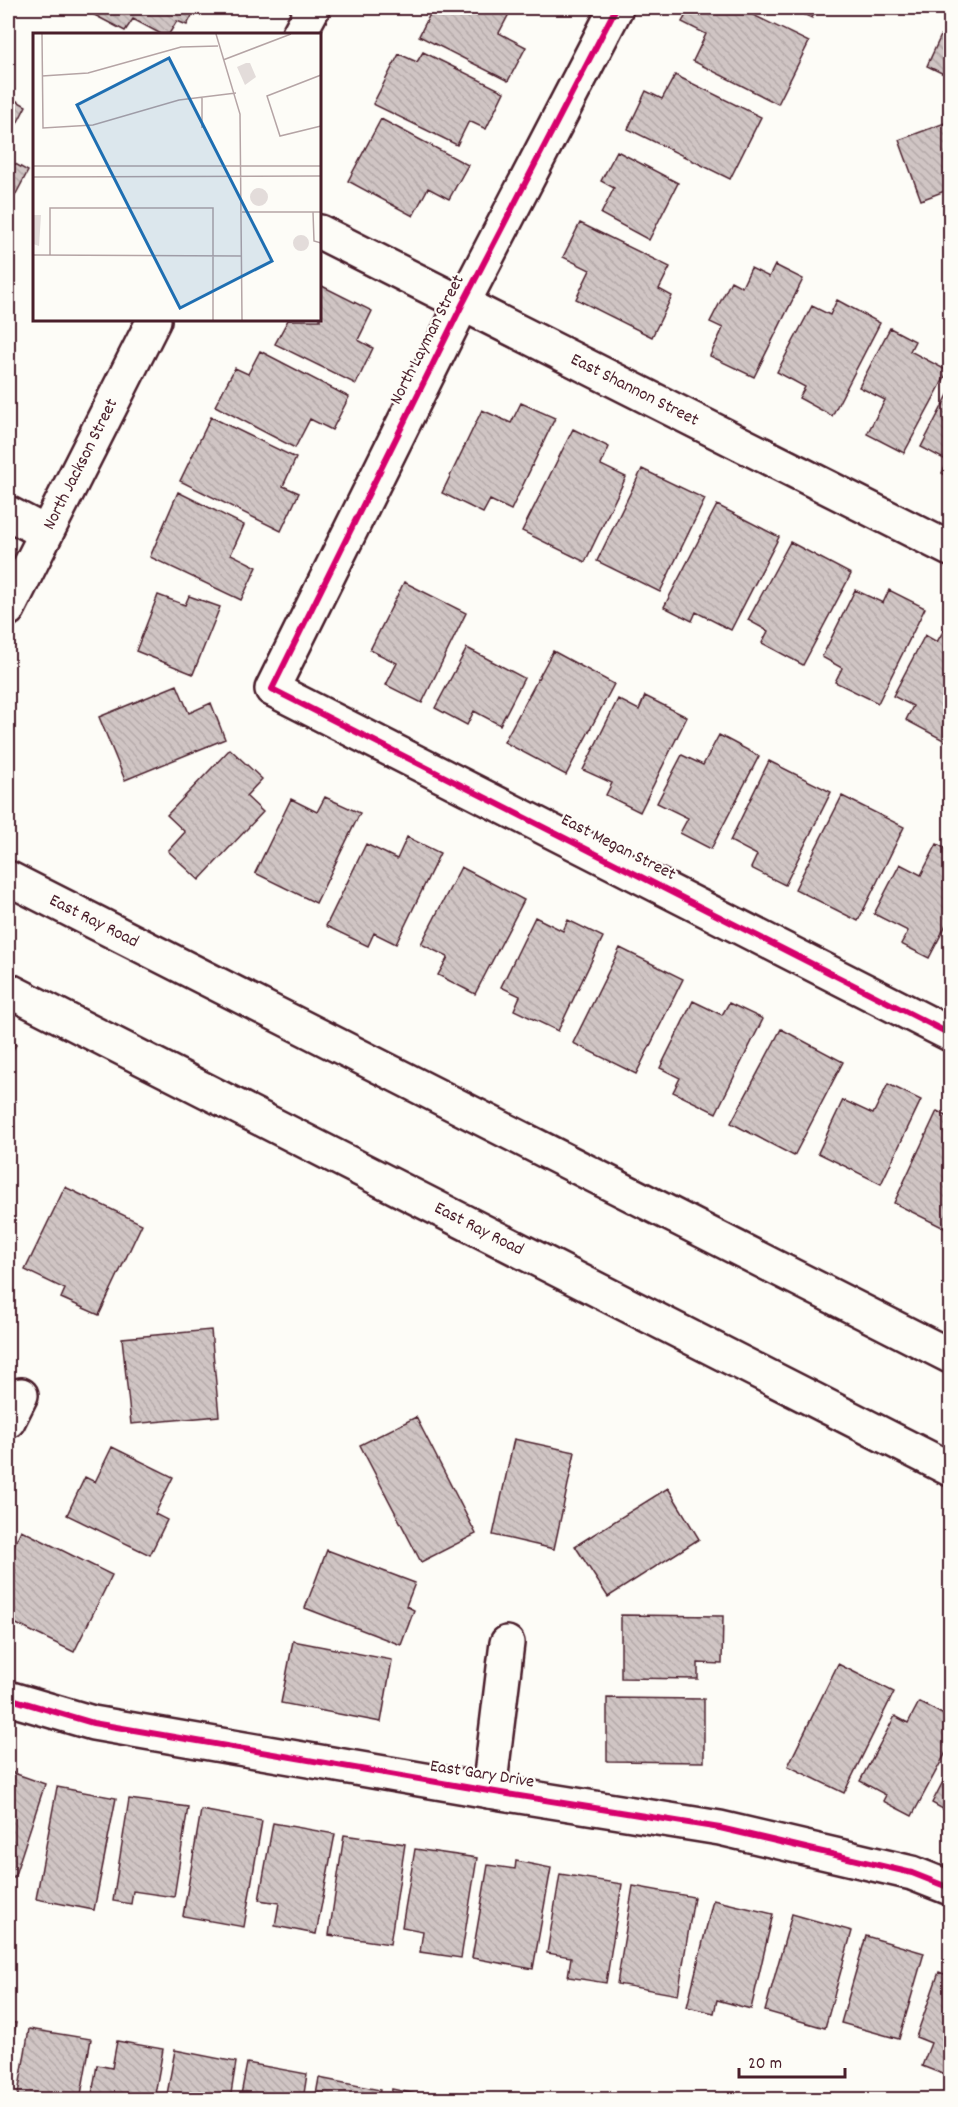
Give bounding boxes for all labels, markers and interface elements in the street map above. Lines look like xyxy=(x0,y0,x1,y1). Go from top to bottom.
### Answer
inset map xyxy=(33,33,321,321)
street label: North Layman Street xyxy=(384,270,472,409)
street label: East Shannon Street xyxy=(566,347,703,433)
street label: North Jackson Street xyxy=(37,394,125,534)
street label: East Megan Street xyxy=(556,808,680,888)
street label: East Ray Road xyxy=(45,888,143,955)
street label: East Ray Road xyxy=(430,1196,528,1263)
street label: East Gary Drive xyxy=(428,1754,536,1796)
scale bar xyxy=(739,2041,846,2079)
text: 20 m xyxy=(748,2052,782,2077)

